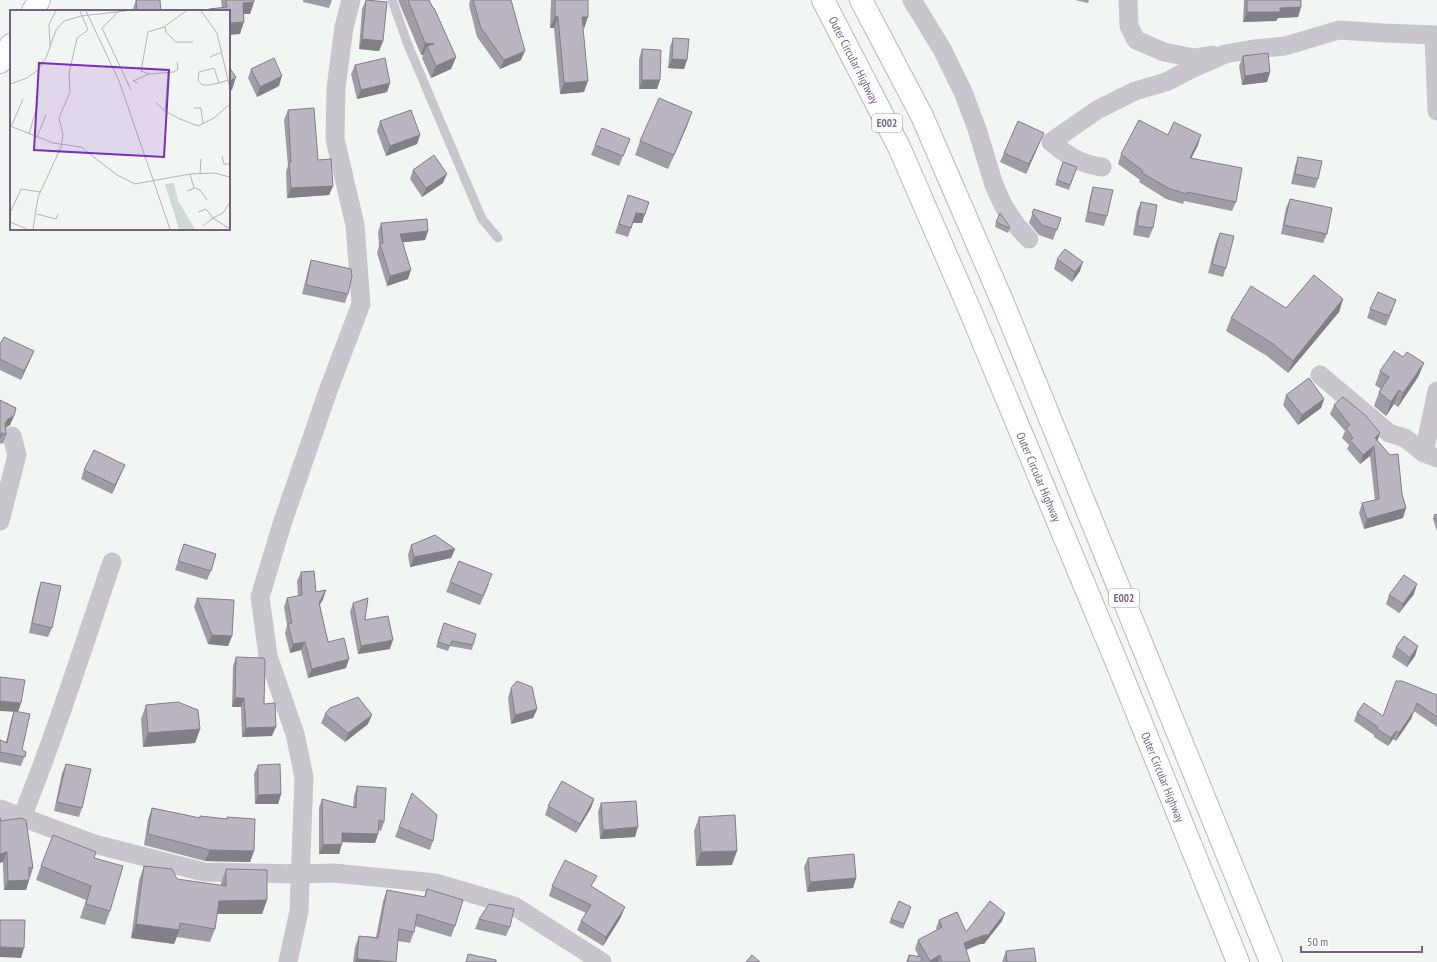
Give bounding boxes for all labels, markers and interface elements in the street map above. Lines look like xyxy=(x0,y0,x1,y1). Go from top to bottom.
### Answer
inset map xyxy=(10,10,230,230)
street label: Outer Circular Highway xyxy=(826,14,883,107)
road number: E002 xyxy=(872,114,902,132)
street label: Outer Circular Highway xyxy=(1013,430,1065,525)
road number: E002 xyxy=(1109,589,1139,607)
street label: Outer Circular Highway xyxy=(1138,730,1188,825)
scale bar xyxy=(1301,928,1422,954)
text: 50 m xyxy=(1307,934,1328,949)

